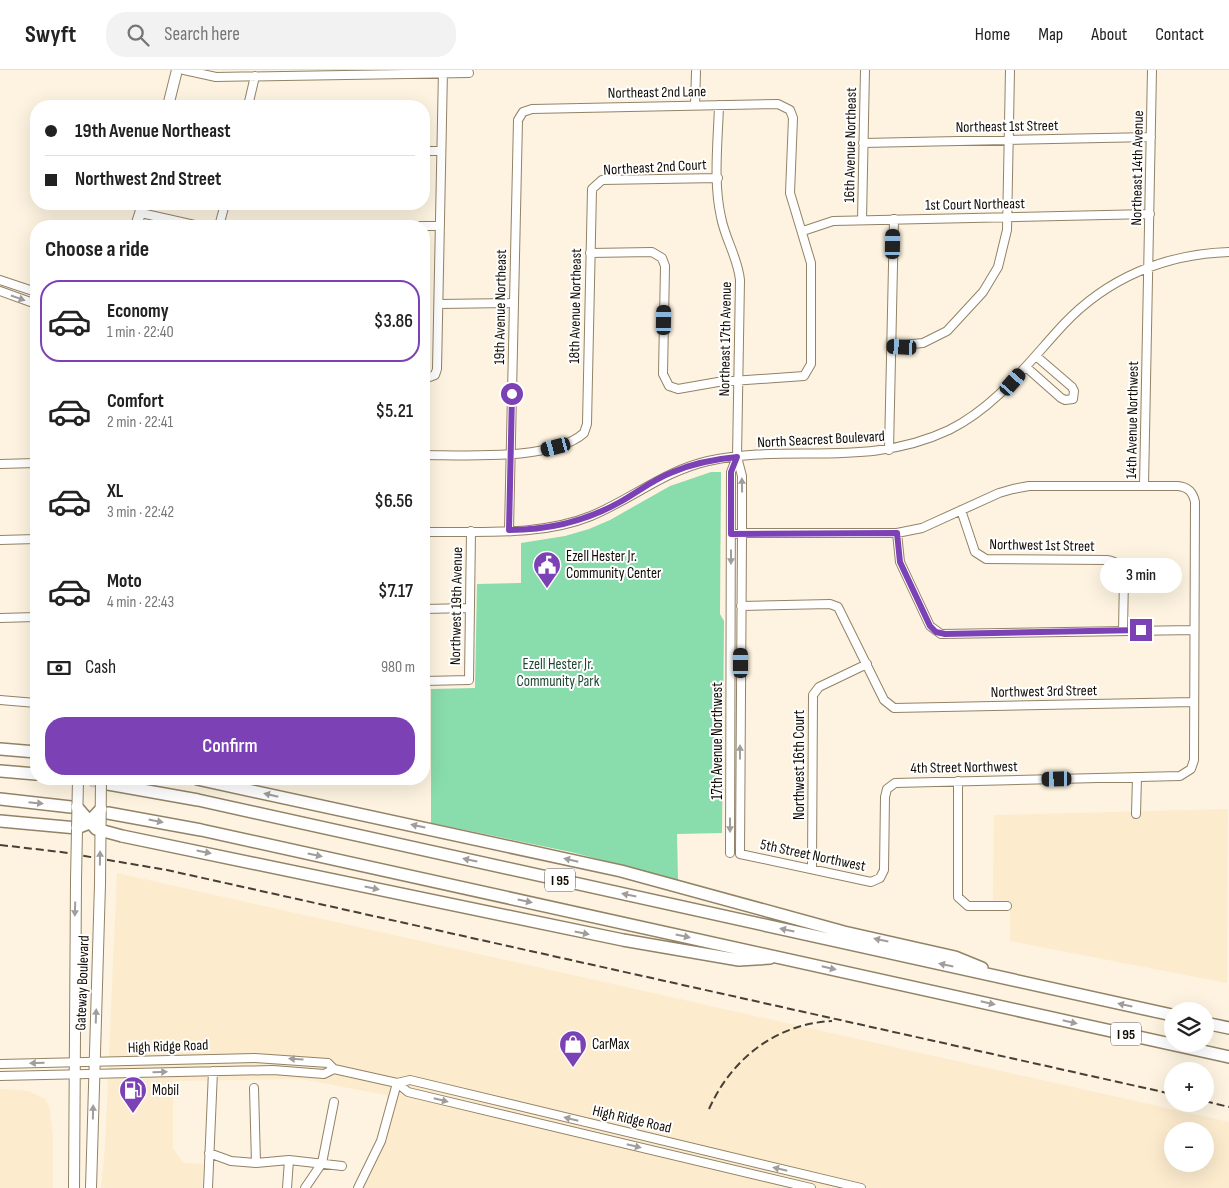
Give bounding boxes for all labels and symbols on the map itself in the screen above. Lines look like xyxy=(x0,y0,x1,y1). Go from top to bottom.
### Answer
street label: Northeast 2nd Lane xyxy=(608,82,706,103)
street label: 16th Avenue Northeast xyxy=(840,87,861,203)
street label: Northeast 14th Avenue xyxy=(1127,110,1148,226)
street label: Northeast 1st Street xyxy=(955,116,1059,137)
street label: Northeast 2nd Court xyxy=(603,155,708,180)
street label: 1st Court Northeast xyxy=(925,194,1025,215)
car xyxy=(885,229,900,259)
street label: 18th Avenue Northeast xyxy=(565,248,586,364)
street label: 19th Avenue Northeast xyxy=(490,249,511,365)
street label: Northeast 17th Avenue xyxy=(715,281,736,397)
one-way arrow xyxy=(11,294,26,302)
car xyxy=(656,305,671,335)
car xyxy=(886,339,917,355)
street label: 14th Avenue Northwest xyxy=(1122,361,1143,479)
car xyxy=(997,366,1028,398)
route start xyxy=(501,383,523,405)
street label: North Seacrest Boulevard xyxy=(757,427,885,452)
car xyxy=(539,436,572,458)
one-way arrow xyxy=(738,477,746,493)
street label: Northwest 1st Street xyxy=(989,535,1095,556)
street label: Northwest 19th Avenue xyxy=(446,547,467,665)
place label: Ezell Hester Jr. Community Center xyxy=(566,547,662,583)
one-way arrow xyxy=(726,549,734,565)
public building icon: Ezell Hester Jr. Community Center xyxy=(532,550,562,589)
callout: 3 min xyxy=(1100,558,1182,592)
route end xyxy=(1130,619,1152,641)
car xyxy=(733,648,748,678)
park label: Ezell Hester Jr. Community Park xyxy=(517,655,600,691)
street label: Northwest 3rd Street xyxy=(990,681,1098,702)
street label: 17th Avenue Northwest xyxy=(708,682,727,800)
street label: Northwest 16th Court xyxy=(790,710,809,820)
one-way arrow xyxy=(736,744,744,760)
street label: 4th Street Northwest xyxy=(910,757,1018,778)
car xyxy=(1041,771,1072,787)
one-way arrow xyxy=(264,791,279,799)
one-way arrow xyxy=(28,799,44,807)
one-way arrow xyxy=(726,817,734,833)
one-way arrow xyxy=(148,818,164,826)
one-way arrow xyxy=(411,822,426,830)
street label: 5th Street Northwest xyxy=(759,835,868,876)
one-way arrow xyxy=(197,848,212,856)
one-way arrow xyxy=(96,850,104,866)
one-way arrow xyxy=(307,851,322,859)
one-way arrow xyxy=(462,856,477,864)
one-way arrow xyxy=(564,856,579,864)
road number: I 95 xyxy=(545,868,575,892)
one-way arrow xyxy=(365,884,381,892)
one-way arrow xyxy=(621,891,636,899)
one-way arrow xyxy=(517,897,532,905)
one-way arrow xyxy=(71,902,79,918)
one-way arrow xyxy=(780,926,795,934)
one-way arrow xyxy=(575,929,591,937)
one-way arrow xyxy=(676,932,692,940)
street label: Gateway Boulevard xyxy=(71,935,94,1031)
one-way arrow xyxy=(873,936,888,944)
one-way arrow xyxy=(938,961,953,969)
one-way arrow xyxy=(821,964,837,972)
one-way arrow xyxy=(980,999,995,1007)
one-way arrow xyxy=(1117,1001,1132,1009)
one-way arrow xyxy=(92,1008,100,1024)
one-way arrow xyxy=(1062,1018,1077,1026)
road number: I 95 xyxy=(1111,1022,1141,1046)
shop icon: CarMax xyxy=(558,1029,588,1068)
place label: CarMax xyxy=(592,1035,630,1054)
street label: High Ridge Road xyxy=(127,1036,209,1057)
one-way arrow xyxy=(288,1055,304,1063)
one-way arrow xyxy=(29,1059,45,1067)
one-way arrow xyxy=(153,1068,169,1076)
fuel station icon: Mobil xyxy=(118,1075,148,1114)
place label: Mobil xyxy=(152,1081,179,1100)
one-way arrow xyxy=(434,1096,449,1104)
street label: High Ridge Road xyxy=(591,1101,673,1138)
one-way arrow xyxy=(89,1104,97,1120)
one-way arrow xyxy=(563,1115,578,1123)
one-way arrow xyxy=(626,1142,641,1150)
one-way arrow xyxy=(772,1165,788,1173)

